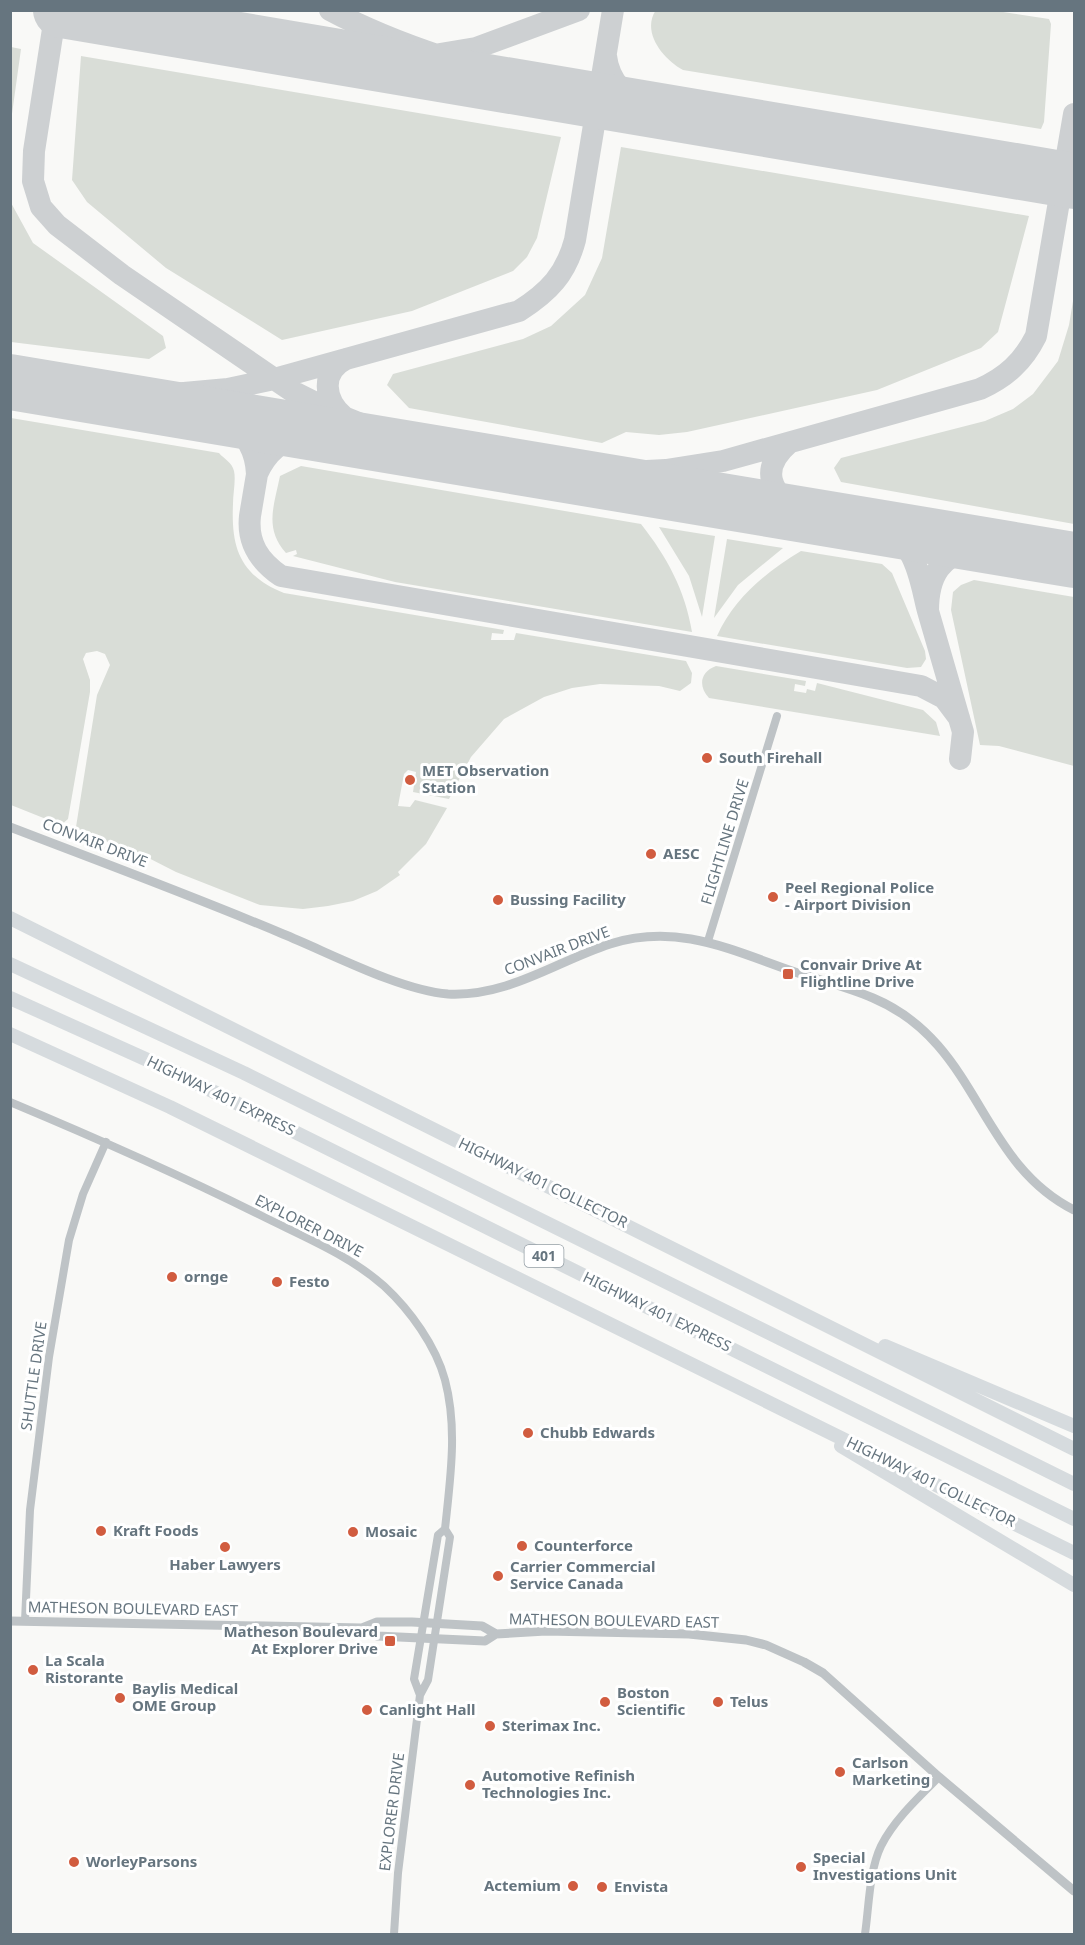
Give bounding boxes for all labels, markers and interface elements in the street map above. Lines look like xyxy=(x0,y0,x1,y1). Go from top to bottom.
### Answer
place label: South Firehall xyxy=(719,747,822,767)
marker: South Firehall xyxy=(700,751,714,765)
place label: MET Observation Station xyxy=(422,760,549,797)
marker: MET Observation Station xyxy=(403,773,417,787)
street label: FLIGHTLINE DRIVE xyxy=(695,776,753,907)
street label: CONVAIR DRIVE xyxy=(40,813,151,871)
place label: AESC xyxy=(663,843,700,863)
marker: AESC xyxy=(644,847,658,861)
place label: Peel Regional Police - Airport Division xyxy=(785,877,934,914)
place label: Bussing Facility xyxy=(510,889,626,909)
marker: Peel Regional Police - Airport Division xyxy=(766,890,780,904)
marker: Bussing Facility xyxy=(491,893,505,907)
street label: CONVAIR DRIVE xyxy=(501,921,612,979)
place label: Convair Drive At Flightline Drive xyxy=(800,954,922,991)
marker: Convair Drive At Flightline Drive xyxy=(781,967,795,981)
street label: HIGHWAY 401 EXPRESS xyxy=(144,1050,299,1140)
street label: HIGHWAY 401 COLLECTOR xyxy=(456,1132,632,1232)
street label: EXPLORER DRIVE xyxy=(252,1189,367,1261)
road number: 401 xyxy=(524,1245,564,1267)
place label: ornge xyxy=(184,1266,228,1286)
street label: HIGHWAY 401 EXPRESS xyxy=(580,1266,735,1356)
marker: ornge xyxy=(165,1270,179,1284)
place label: Festo xyxy=(289,1271,330,1291)
marker: Festo xyxy=(270,1275,284,1289)
street label: SHUTTLE DRIVE xyxy=(15,1320,51,1432)
place label: Chubb Edwards xyxy=(540,1422,655,1442)
marker: Chubb Edwards xyxy=(521,1426,535,1440)
street label: HIGHWAY 401 COLLECTOR xyxy=(844,1431,1020,1531)
place label: Kraft Foods xyxy=(113,1520,199,1540)
place label: Mosaic xyxy=(365,1521,418,1541)
marker: Kraft Foods xyxy=(94,1524,108,1538)
marker: Mosaic xyxy=(346,1525,360,1539)
place label: Counterforce xyxy=(534,1535,633,1555)
marker: Counterforce xyxy=(515,1539,529,1553)
marker: Haber Lawyers xyxy=(218,1540,232,1554)
place label: Haber Lawyers xyxy=(169,1554,281,1574)
place label: Carrier Commercial Service Canada xyxy=(510,1556,655,1593)
marker: Carrier Commercial Service Canada xyxy=(491,1569,505,1583)
street label: MATHESON BOULEVARD EAST xyxy=(28,1596,239,1620)
street label: MATHESON BOULEVARD EAST xyxy=(509,1608,720,1632)
place label: Matheson Boulevard At Explorer Drive xyxy=(223,1621,378,1658)
marker: Matheson Boulevard At Explorer Drive xyxy=(383,1634,397,1648)
place label: La Scala Ristorante xyxy=(45,1650,123,1687)
marker: La Scala Ristorante xyxy=(26,1663,40,1677)
place label: Baylis Medical OME Group xyxy=(132,1678,238,1715)
place label: Boston Scientific xyxy=(617,1682,685,1719)
marker: Baylis Medical OME Group xyxy=(113,1691,127,1705)
place label: Telus xyxy=(730,1691,768,1711)
marker: Boston Scientific xyxy=(598,1695,612,1709)
marker: Telus xyxy=(711,1695,725,1709)
place label: Canlight Hall xyxy=(379,1699,475,1719)
marker: Canlight Hall xyxy=(360,1703,374,1717)
place label: Sterimax Inc. xyxy=(502,1715,601,1735)
marker: Sterimax Inc. xyxy=(483,1719,497,1733)
street label: EXPLORER DRIVE xyxy=(374,1752,408,1872)
place label: Carlson Marketing xyxy=(852,1752,930,1789)
place label: Automotive Refinish Technologies Inc. xyxy=(482,1765,635,1802)
marker: Carlson Marketing xyxy=(833,1765,847,1779)
marker: Automotive Refinish Technologies Inc. xyxy=(463,1778,477,1792)
place label: Special Investigations Unit xyxy=(813,1847,957,1884)
place label: WorleyParsons xyxy=(86,1851,197,1871)
marker: WorleyParsons xyxy=(67,1855,81,1869)
marker: Special Investigations Unit xyxy=(794,1860,808,1874)
place label: Actemium xyxy=(484,1875,561,1895)
place label: Envista xyxy=(614,1876,668,1896)
marker: Actemium xyxy=(566,1879,580,1893)
marker: Envista xyxy=(595,1880,609,1894)

